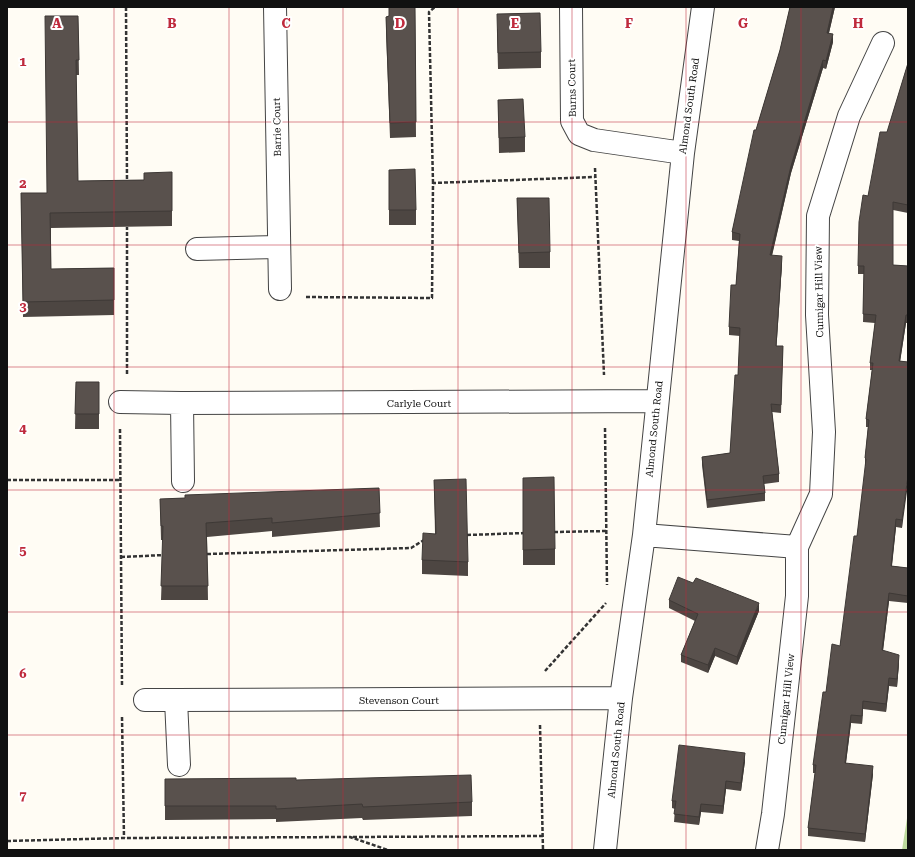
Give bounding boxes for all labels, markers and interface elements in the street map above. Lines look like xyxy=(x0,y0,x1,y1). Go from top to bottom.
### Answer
text: A xyxy=(52,16,62,31)
text: B xyxy=(167,16,177,31)
text: C xyxy=(281,16,291,31)
text: D xyxy=(395,16,405,31)
text: E xyxy=(511,16,519,31)
text: F xyxy=(625,16,633,31)
text: G xyxy=(738,16,748,31)
text: H xyxy=(853,16,864,31)
text: 1 xyxy=(19,54,27,69)
street label: Almond South Road xyxy=(677,57,701,155)
street label: Burns Court xyxy=(566,59,578,117)
street label: Barrie Court xyxy=(271,97,283,157)
text: 2 xyxy=(19,176,27,191)
street label: Cunnigar Hill View xyxy=(813,246,825,338)
text: 3 xyxy=(19,299,27,314)
street label: Almond South Road xyxy=(643,380,665,478)
street label: Carlyle Court xyxy=(387,398,451,409)
text: 4 xyxy=(19,421,27,436)
text: 5 xyxy=(19,543,27,558)
street label: Cunnigar Hill View xyxy=(776,652,796,745)
text: 6 xyxy=(19,666,27,681)
street label: Stevenson Court xyxy=(359,695,439,706)
street label: Almond South Road xyxy=(605,701,627,799)
text: 7 xyxy=(19,788,27,803)

